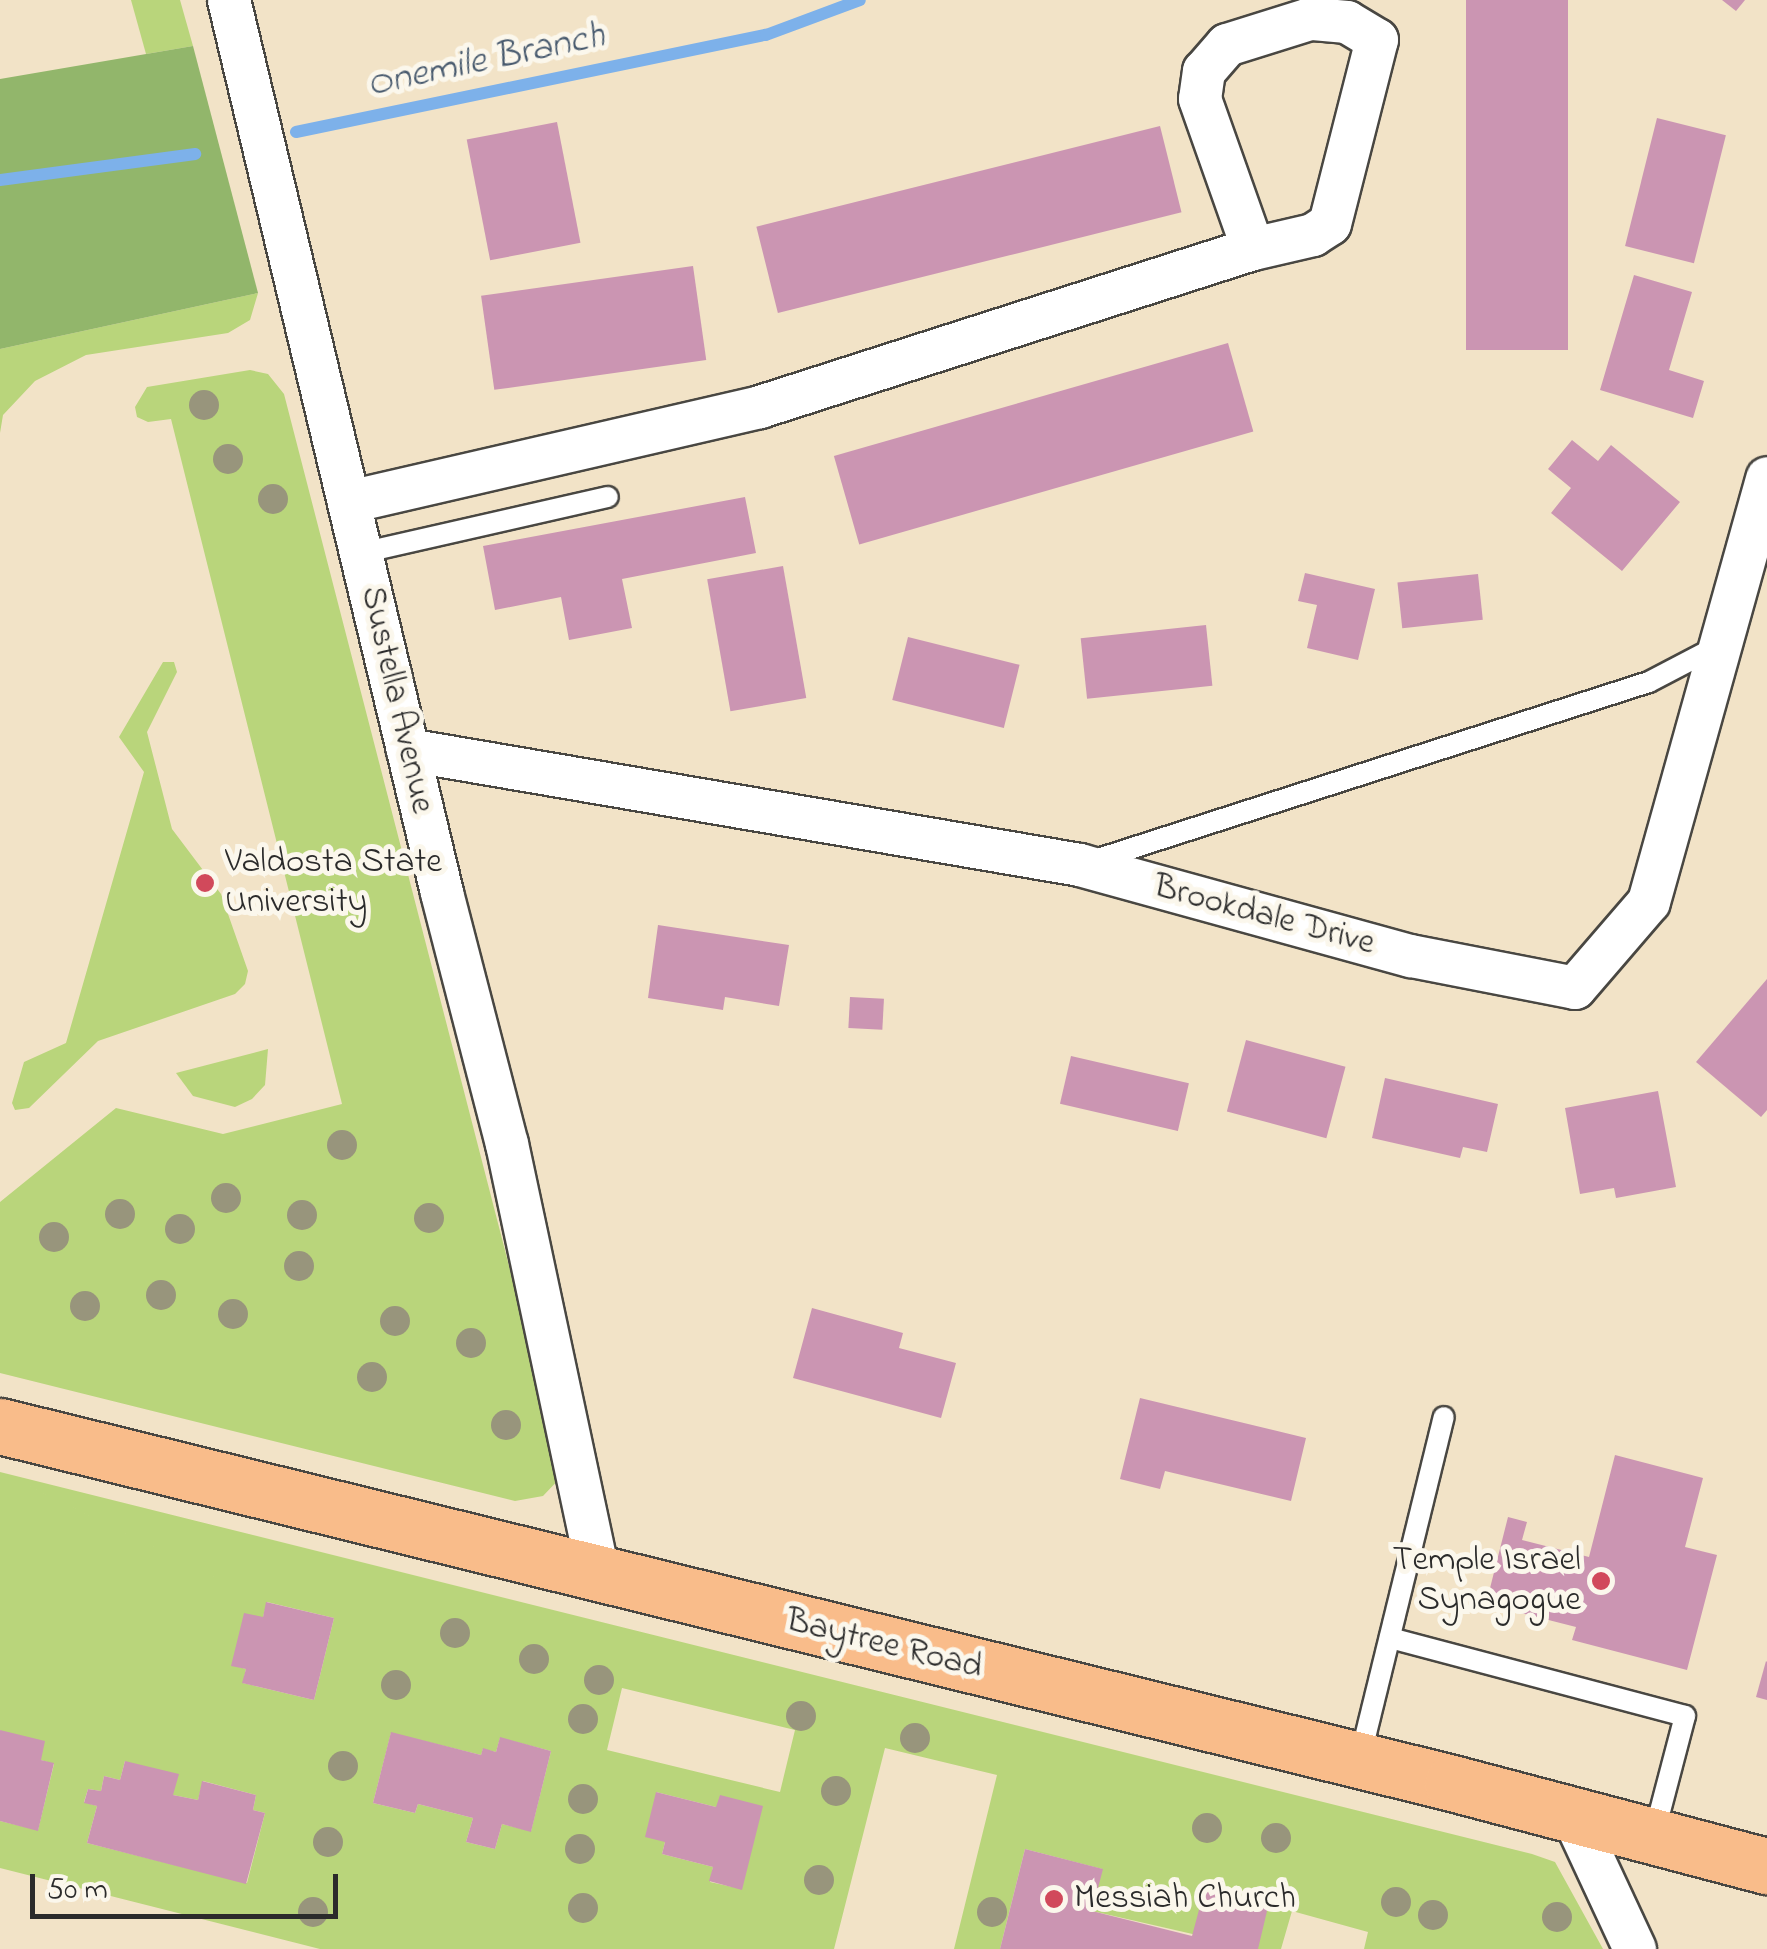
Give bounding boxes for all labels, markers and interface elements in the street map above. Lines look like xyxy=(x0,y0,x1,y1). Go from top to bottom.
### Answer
water label: Onemile Branch xyxy=(363,15,609,109)
street label: Sustella Avenue xyxy=(349,582,443,818)
place label: Valdosta State University xyxy=(225,842,442,924)
street label: Brookdale Drive xyxy=(1149,866,1379,966)
marker: Valdosta State University xyxy=(194,872,216,894)
place label: Temple Israel Synagogue xyxy=(1392,1540,1581,1622)
marker: Temple Israel Synagogue xyxy=(1590,1570,1612,1592)
street label: Baytree Road xyxy=(782,1600,986,1690)
scale bar xyxy=(35,1854,342,1916)
text: 50 m xyxy=(47,1869,108,1913)
place label: Messiah Church xyxy=(1074,1878,1296,1920)
marker: Messiah Church xyxy=(1043,1888,1065,1910)

